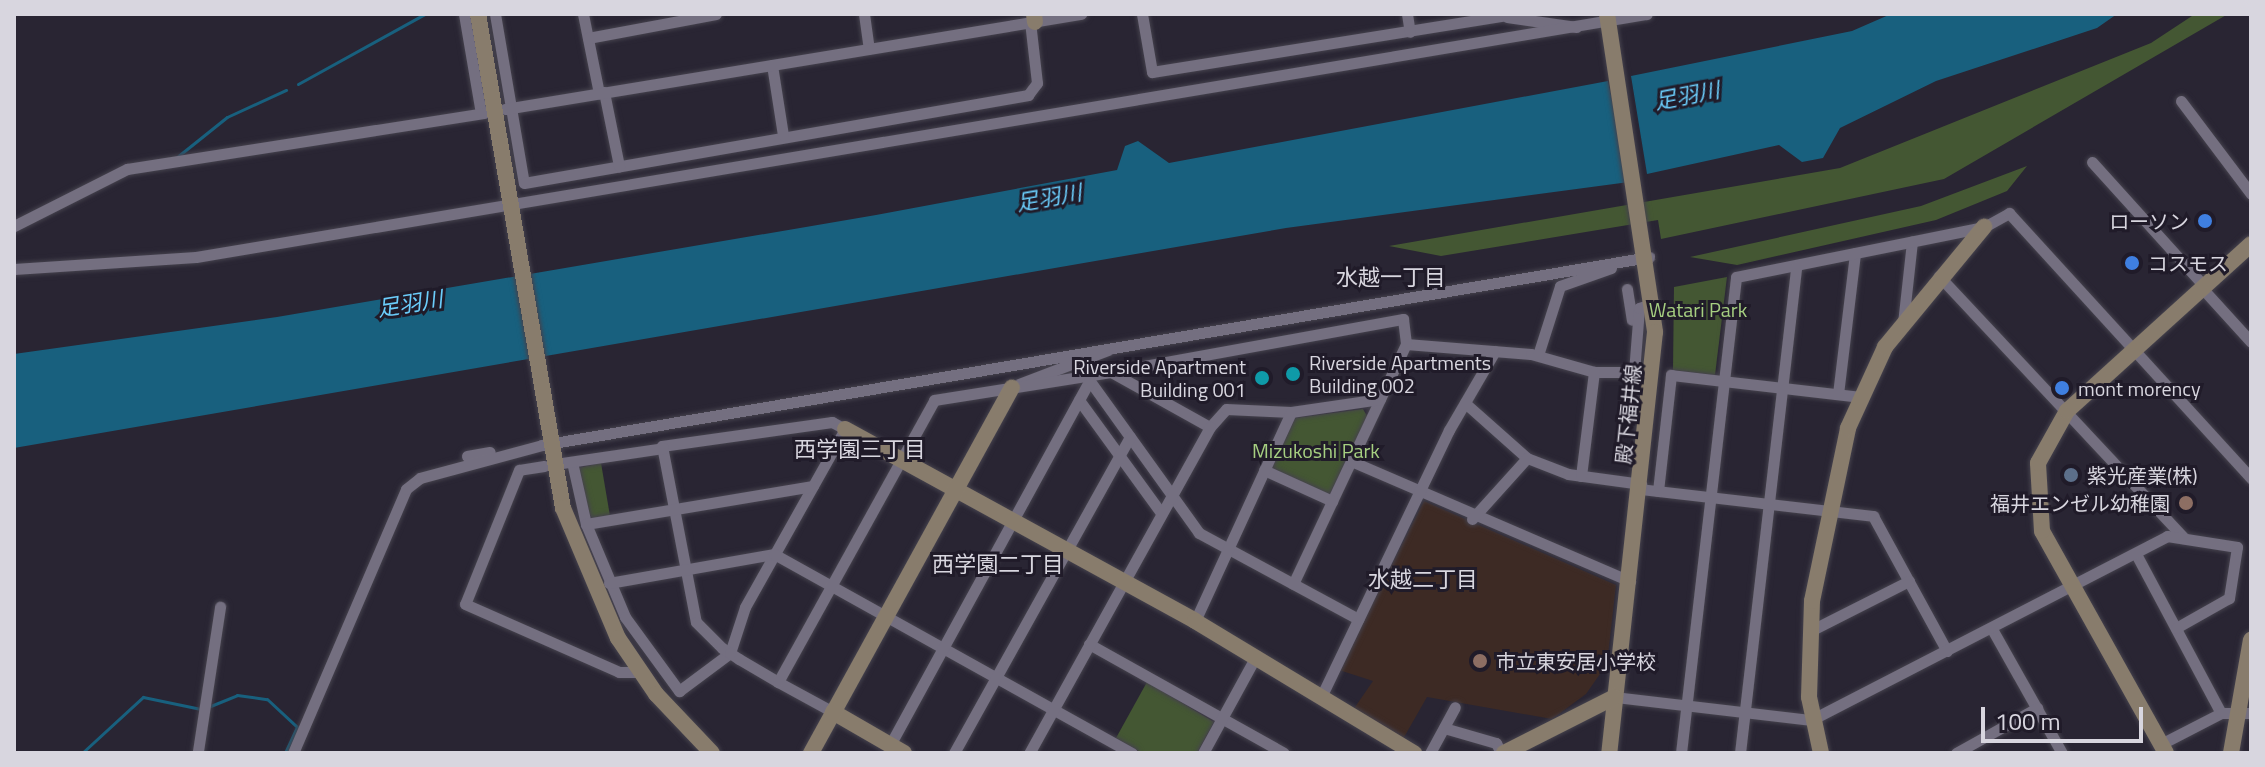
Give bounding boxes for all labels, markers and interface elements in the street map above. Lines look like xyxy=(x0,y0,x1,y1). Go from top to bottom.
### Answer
water label: 足羽川 xyxy=(1652,77,1722,115)
water label: 足羽川 xyxy=(1014,179,1084,217)
place label: ローソン xyxy=(2109,209,2189,233)
marker: ローソン xyxy=(2196,212,2214,230)
place label: コスモス xyxy=(2148,251,2228,275)
marker: コスモス xyxy=(2123,254,2141,272)
district label: 水越一丁目 xyxy=(1336,265,1446,291)
water label: 足羽川 xyxy=(375,286,445,322)
park label: Watari Park xyxy=(1649,297,1747,321)
place label: Riverside Apartments Building 002 xyxy=(1309,350,1491,397)
place label: Riverside Apartment Building 001 xyxy=(1073,354,1246,401)
street label: 殿下福井線 xyxy=(1611,363,1645,465)
marker: Riverside Apartments Building 002 xyxy=(1284,365,1302,383)
marker: Riverside Apartment Building 001 xyxy=(1253,369,1271,387)
place label: mont morency xyxy=(2078,376,2201,400)
marker: mont morency xyxy=(2053,379,2071,397)
district label: 西学園三丁目 xyxy=(794,437,926,463)
park label: Mizukoshi Park xyxy=(1252,438,1380,462)
place label: 紫光産業(株) xyxy=(2087,463,2198,487)
marker: 紫光産業(株) xyxy=(2062,466,2080,484)
place label: 福井エンゼル幼稚園 xyxy=(1990,491,2170,515)
marker: 福井エンゼル幼稚園 xyxy=(2177,494,2195,512)
district label: 西学園二丁目 xyxy=(932,552,1064,578)
district label: 水越二丁目 xyxy=(1368,567,1478,593)
place label: 市立東安居小学校 xyxy=(1496,649,1656,673)
marker: 市立東安居小学校 xyxy=(1471,652,1489,670)
scale bar xyxy=(1985,691,2147,741)
text: 100 m xyxy=(1995,703,2061,739)

